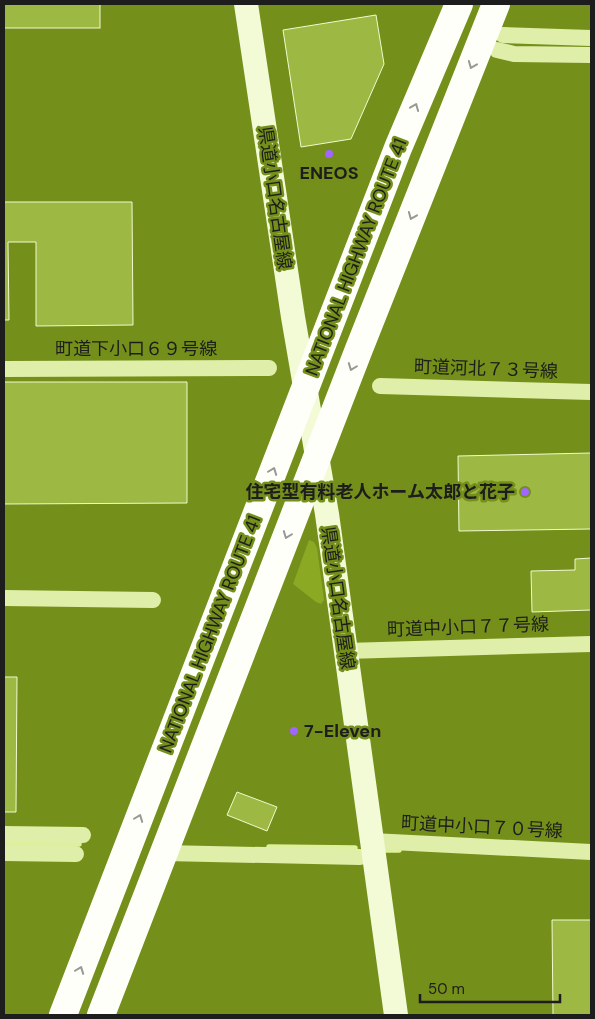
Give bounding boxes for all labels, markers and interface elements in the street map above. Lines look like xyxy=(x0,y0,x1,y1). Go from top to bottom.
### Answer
one-way arrow xyxy=(467,60,478,69)
one-way arrow xyxy=(409,104,419,112)
street label: 県道小口名古屋線 xyxy=(253,125,297,271)
street label: NATIONAL HIGHWAY ROUTE 41 xyxy=(300,135,412,379)
marker: ENEOS xyxy=(323,148,335,160)
place label: ENEOS xyxy=(299,161,359,185)
one-way arrow xyxy=(407,211,418,220)
street label: 町道下小口６９号線 xyxy=(55,337,217,361)
street label: 町道河北７３号線 xyxy=(414,354,558,384)
one-way arrow xyxy=(347,362,358,371)
one-way arrow xyxy=(267,467,277,476)
place label: 住宅型有料老人ホーム太郎と花子 xyxy=(246,480,515,504)
marker: 住宅型有料老人ホーム太郎と花子 xyxy=(519,486,531,498)
street label: NATIONAL HIGHWAY ROUTE 41 xyxy=(154,512,266,756)
street label: 県道小口名古屋線 xyxy=(316,525,360,671)
one-way arrow xyxy=(283,531,293,539)
street label: 町道中小口７７号線 xyxy=(387,612,549,642)
place label: 7-Eleven xyxy=(304,719,381,743)
marker: 7-Eleven xyxy=(288,725,300,737)
street label: 町道中小口７０号線 xyxy=(400,811,564,843)
one-way arrow xyxy=(133,814,143,823)
one-way arrow xyxy=(74,966,84,975)
scale bar xyxy=(420,972,560,1004)
text: 50 m xyxy=(428,979,465,999)

